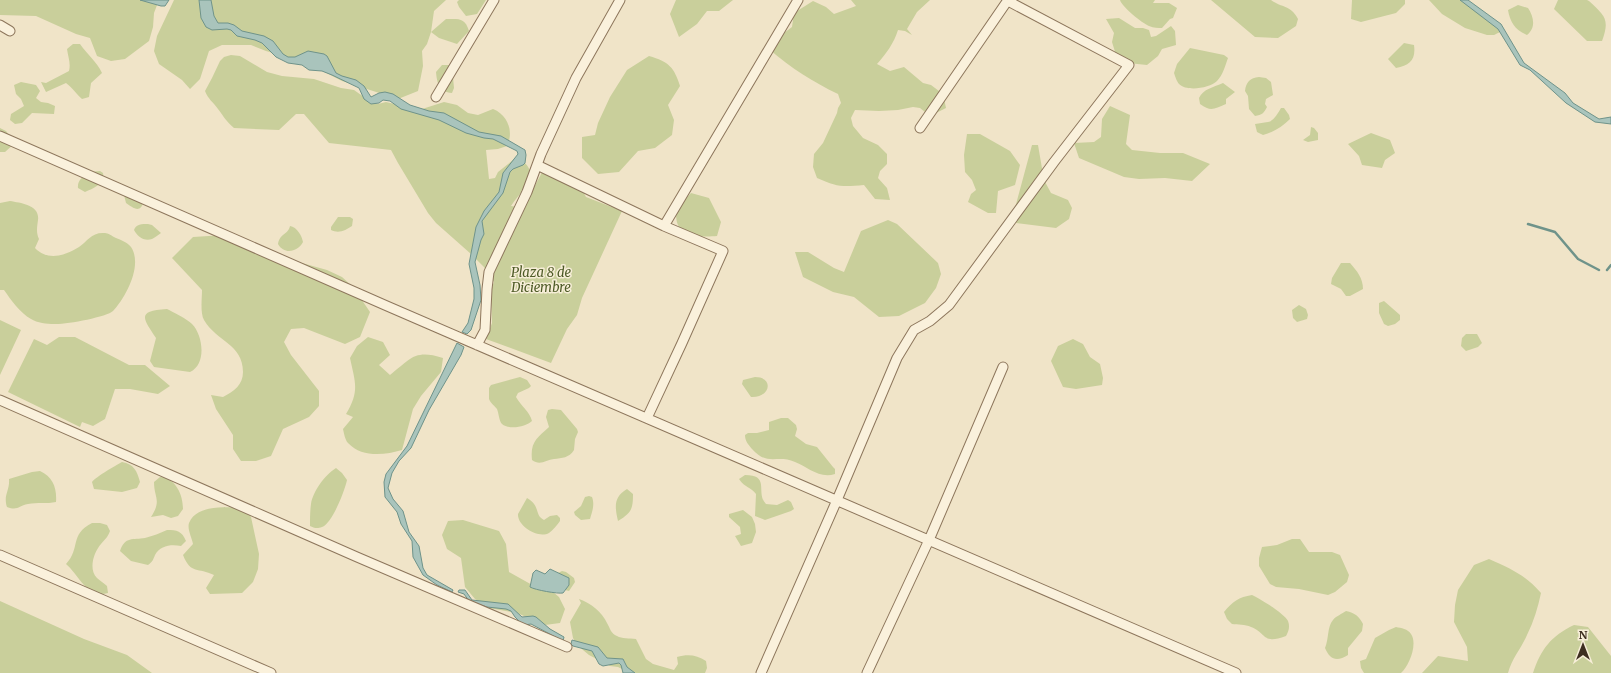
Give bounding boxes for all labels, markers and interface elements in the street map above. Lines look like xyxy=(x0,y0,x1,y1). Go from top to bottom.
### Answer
park label: Plaza 8 de Diciembre xyxy=(510,264,571,296)
north arrow xyxy=(1563,625,1603,665)
text: N xyxy=(1579,628,1588,642)

